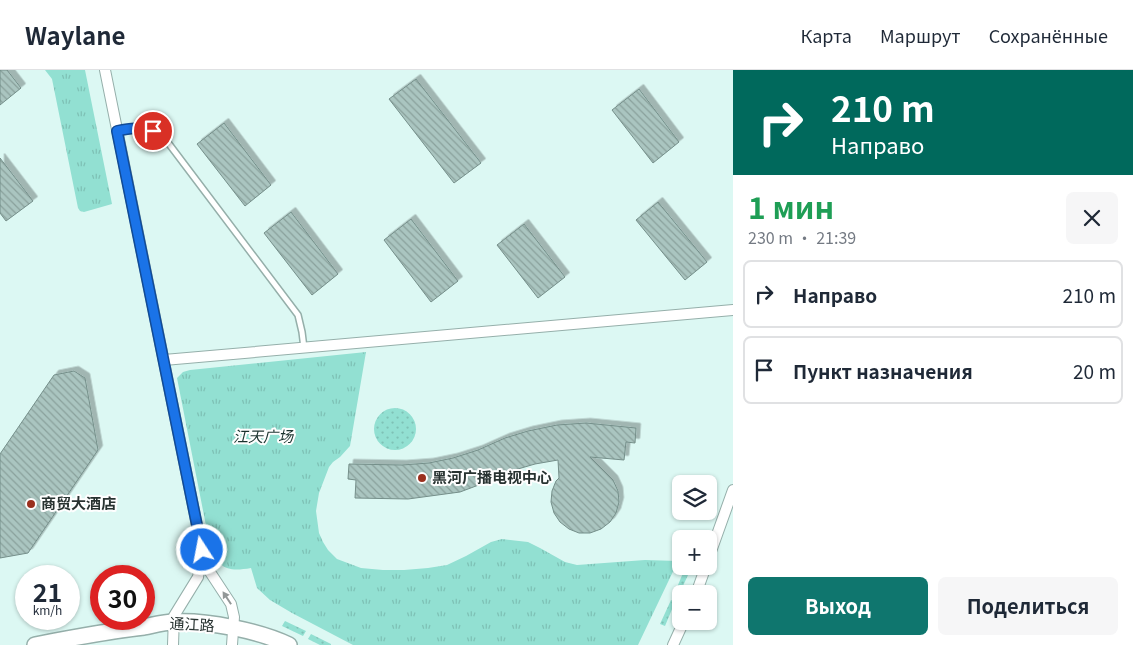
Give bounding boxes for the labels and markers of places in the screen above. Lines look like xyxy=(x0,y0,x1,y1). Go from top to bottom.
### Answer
pin xyxy=(132,110,174,152)
place label: 黑河广播电视中心 xyxy=(432,466,552,487)
marker: 黑河广播电视中心 xyxy=(416,472,428,484)
place label: 商贸大酒店 xyxy=(41,492,116,513)
marker: 商贸大酒店 xyxy=(25,498,37,510)

